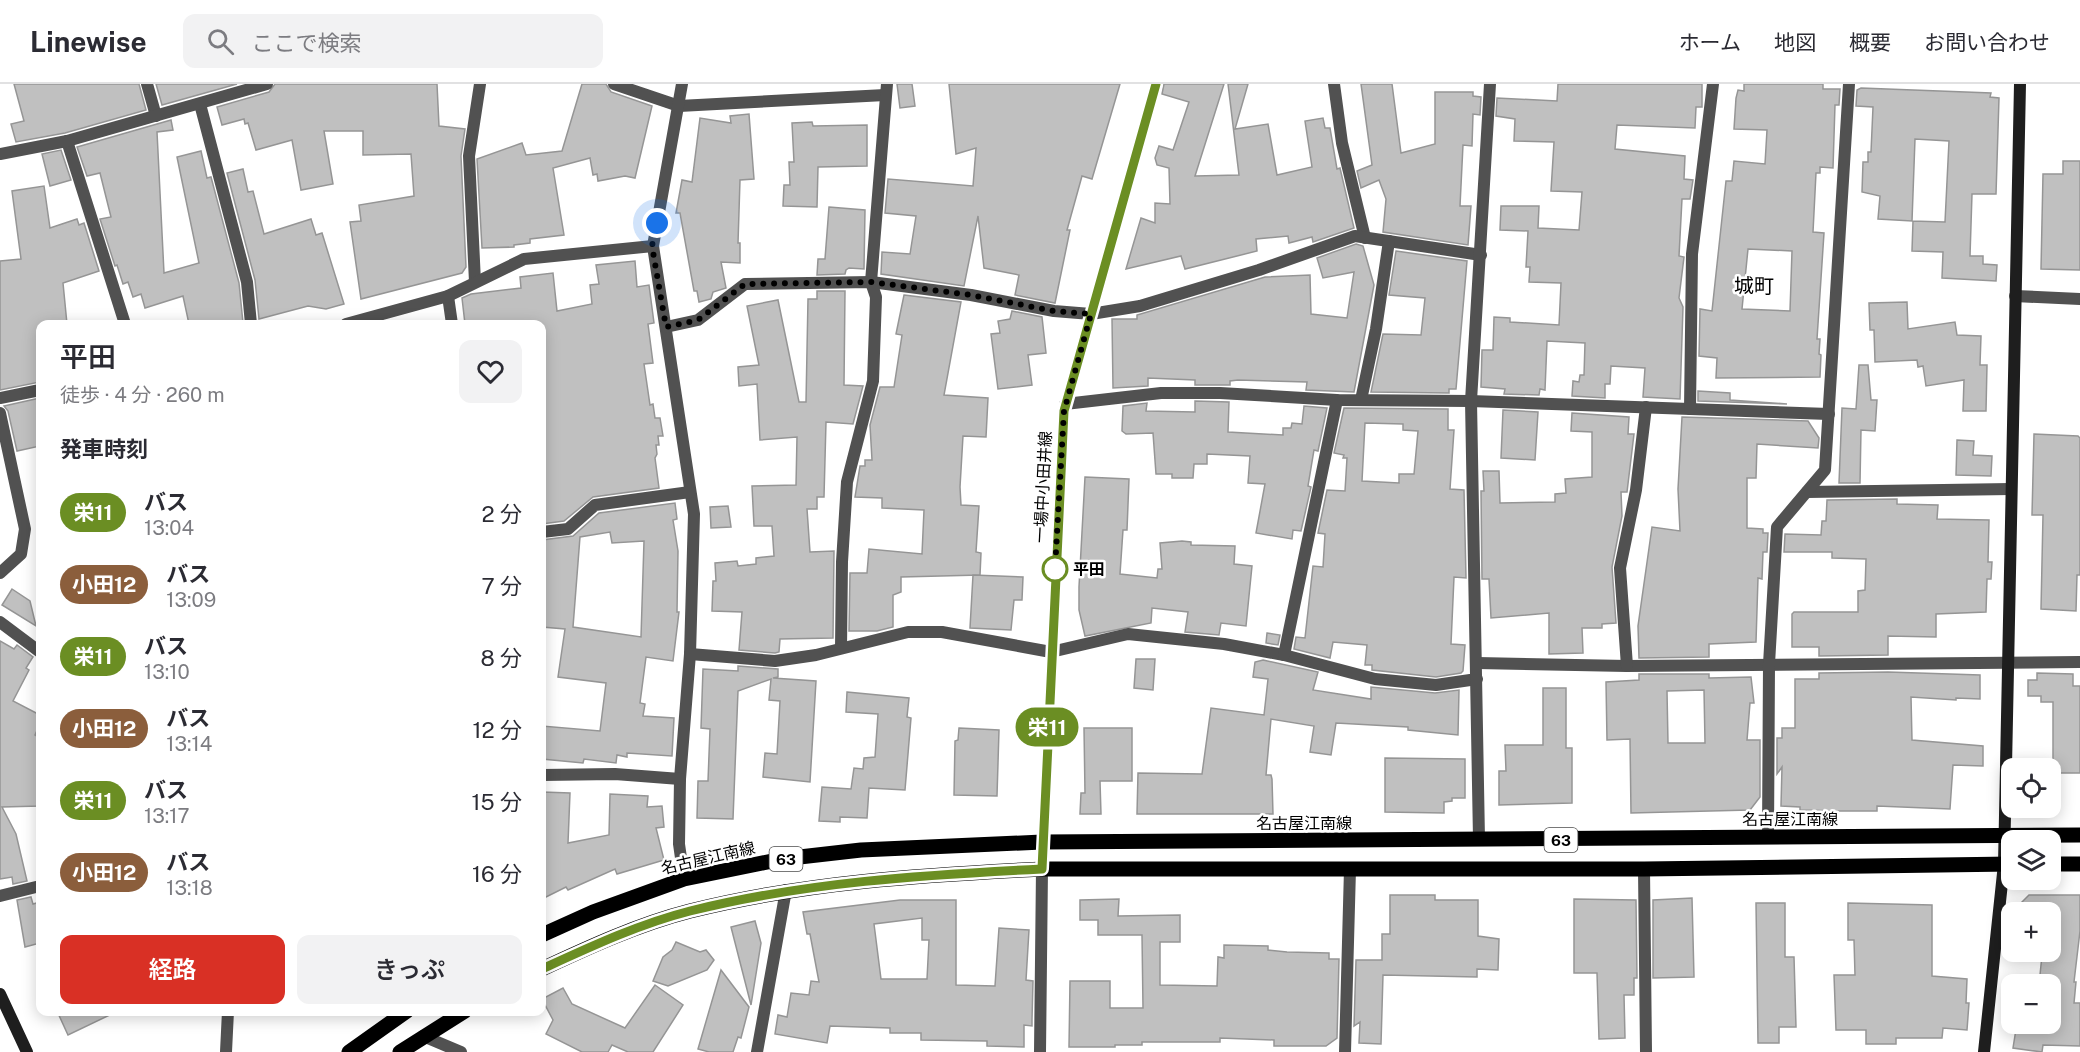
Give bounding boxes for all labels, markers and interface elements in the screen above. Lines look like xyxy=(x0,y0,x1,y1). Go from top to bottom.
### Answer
search box xyxy=(183,14,603,68)
text: Linewise xyxy=(30,25,147,58)
icon: search xyxy=(204,25,237,58)
text: ここで検索 xyxy=(252,30,362,56)
text: ホーム xyxy=(1679,30,1741,55)
text: 地図 xyxy=(1774,30,1816,55)
text: 概要 xyxy=(1849,30,1891,55)
text: お問い合わせ xyxy=(1924,30,2050,55)
your location xyxy=(642,208,672,238)
district label: 城町 xyxy=(1734,274,1774,298)
text: 平田 xyxy=(60,340,116,373)
button: heart xyxy=(459,340,522,403)
text: 徒歩 · 4 分 · 260 m xyxy=(60,383,224,407)
street label: 一場中小田井線 xyxy=(1031,431,1055,543)
text: 発車時刻 xyxy=(60,436,148,462)
text: バス xyxy=(144,489,188,515)
text: 栄11 xyxy=(74,500,112,525)
text: 2 分 xyxy=(482,501,522,527)
text: 13:04 xyxy=(144,516,194,540)
marker: 平田 xyxy=(1042,556,1068,582)
place label: 平田 xyxy=(1073,560,1105,579)
text: バス xyxy=(166,561,210,587)
text: 小田12 xyxy=(72,572,136,597)
text: 7 分 xyxy=(481,573,522,599)
text: 13:09 xyxy=(166,588,216,612)
text: バス xyxy=(144,633,188,659)
text: 栄11 xyxy=(74,644,112,669)
text: 8 分 xyxy=(480,645,522,671)
text: 13:10 xyxy=(144,660,190,684)
text: バス xyxy=(166,705,210,731)
line badge: 栄11 xyxy=(1012,708,1082,746)
text: 栄11 xyxy=(1028,715,1066,740)
text: 小田12 xyxy=(72,716,136,741)
text: 12 分 xyxy=(473,717,522,743)
text: 13:14 xyxy=(166,732,212,756)
map controls xyxy=(2001,758,2061,1034)
button: locate xyxy=(2001,758,2061,818)
text: バス xyxy=(144,777,188,803)
text: 栄11 xyxy=(74,788,112,813)
text: 15 分 xyxy=(472,789,522,815)
text: 13:17 xyxy=(144,804,189,828)
street label: 名古屋江南線 xyxy=(1742,810,1838,829)
street label: 名古屋江南線 xyxy=(1256,814,1352,833)
road number: 63 xyxy=(1544,828,1578,852)
button: layers xyxy=(2001,830,2061,890)
street label: 名古屋江南線 xyxy=(659,838,757,878)
road number: 63 xyxy=(770,847,802,871)
text: バス xyxy=(166,849,210,875)
text: 小田12 xyxy=(72,860,136,885)
text: 16 分 xyxy=(472,861,522,887)
text: 13:18 xyxy=(166,876,213,900)
button: + xyxy=(2001,902,2061,962)
button: 経路 xyxy=(60,935,285,1004)
button: きっぷ xyxy=(297,935,522,1004)
button: − xyxy=(2001,974,2061,1034)

